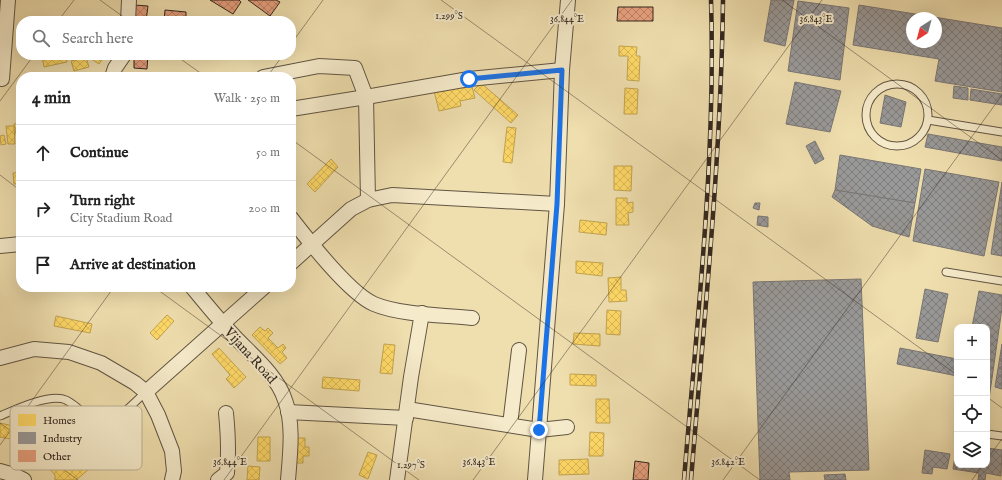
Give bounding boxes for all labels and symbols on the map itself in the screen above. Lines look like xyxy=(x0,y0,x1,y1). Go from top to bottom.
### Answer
text: 1.299°S xyxy=(435,10,463,23)
north arrow xyxy=(906,12,942,48)
text: 36.844°E xyxy=(550,13,584,26)
text: 36.843°E xyxy=(800,13,832,26)
route start xyxy=(460,70,478,88)
street label: Vijana Road xyxy=(219,323,281,388)
legend xyxy=(10,406,142,470)
text: Homes xyxy=(43,414,76,428)
route end xyxy=(530,421,548,439)
text: Industry xyxy=(43,432,83,446)
text: Other xyxy=(43,450,71,464)
text: 36.844°E xyxy=(213,456,247,469)
text: 36.843°E xyxy=(463,456,495,469)
text: 36.842°E xyxy=(711,456,745,469)
text: 1.297°S xyxy=(397,459,425,472)

